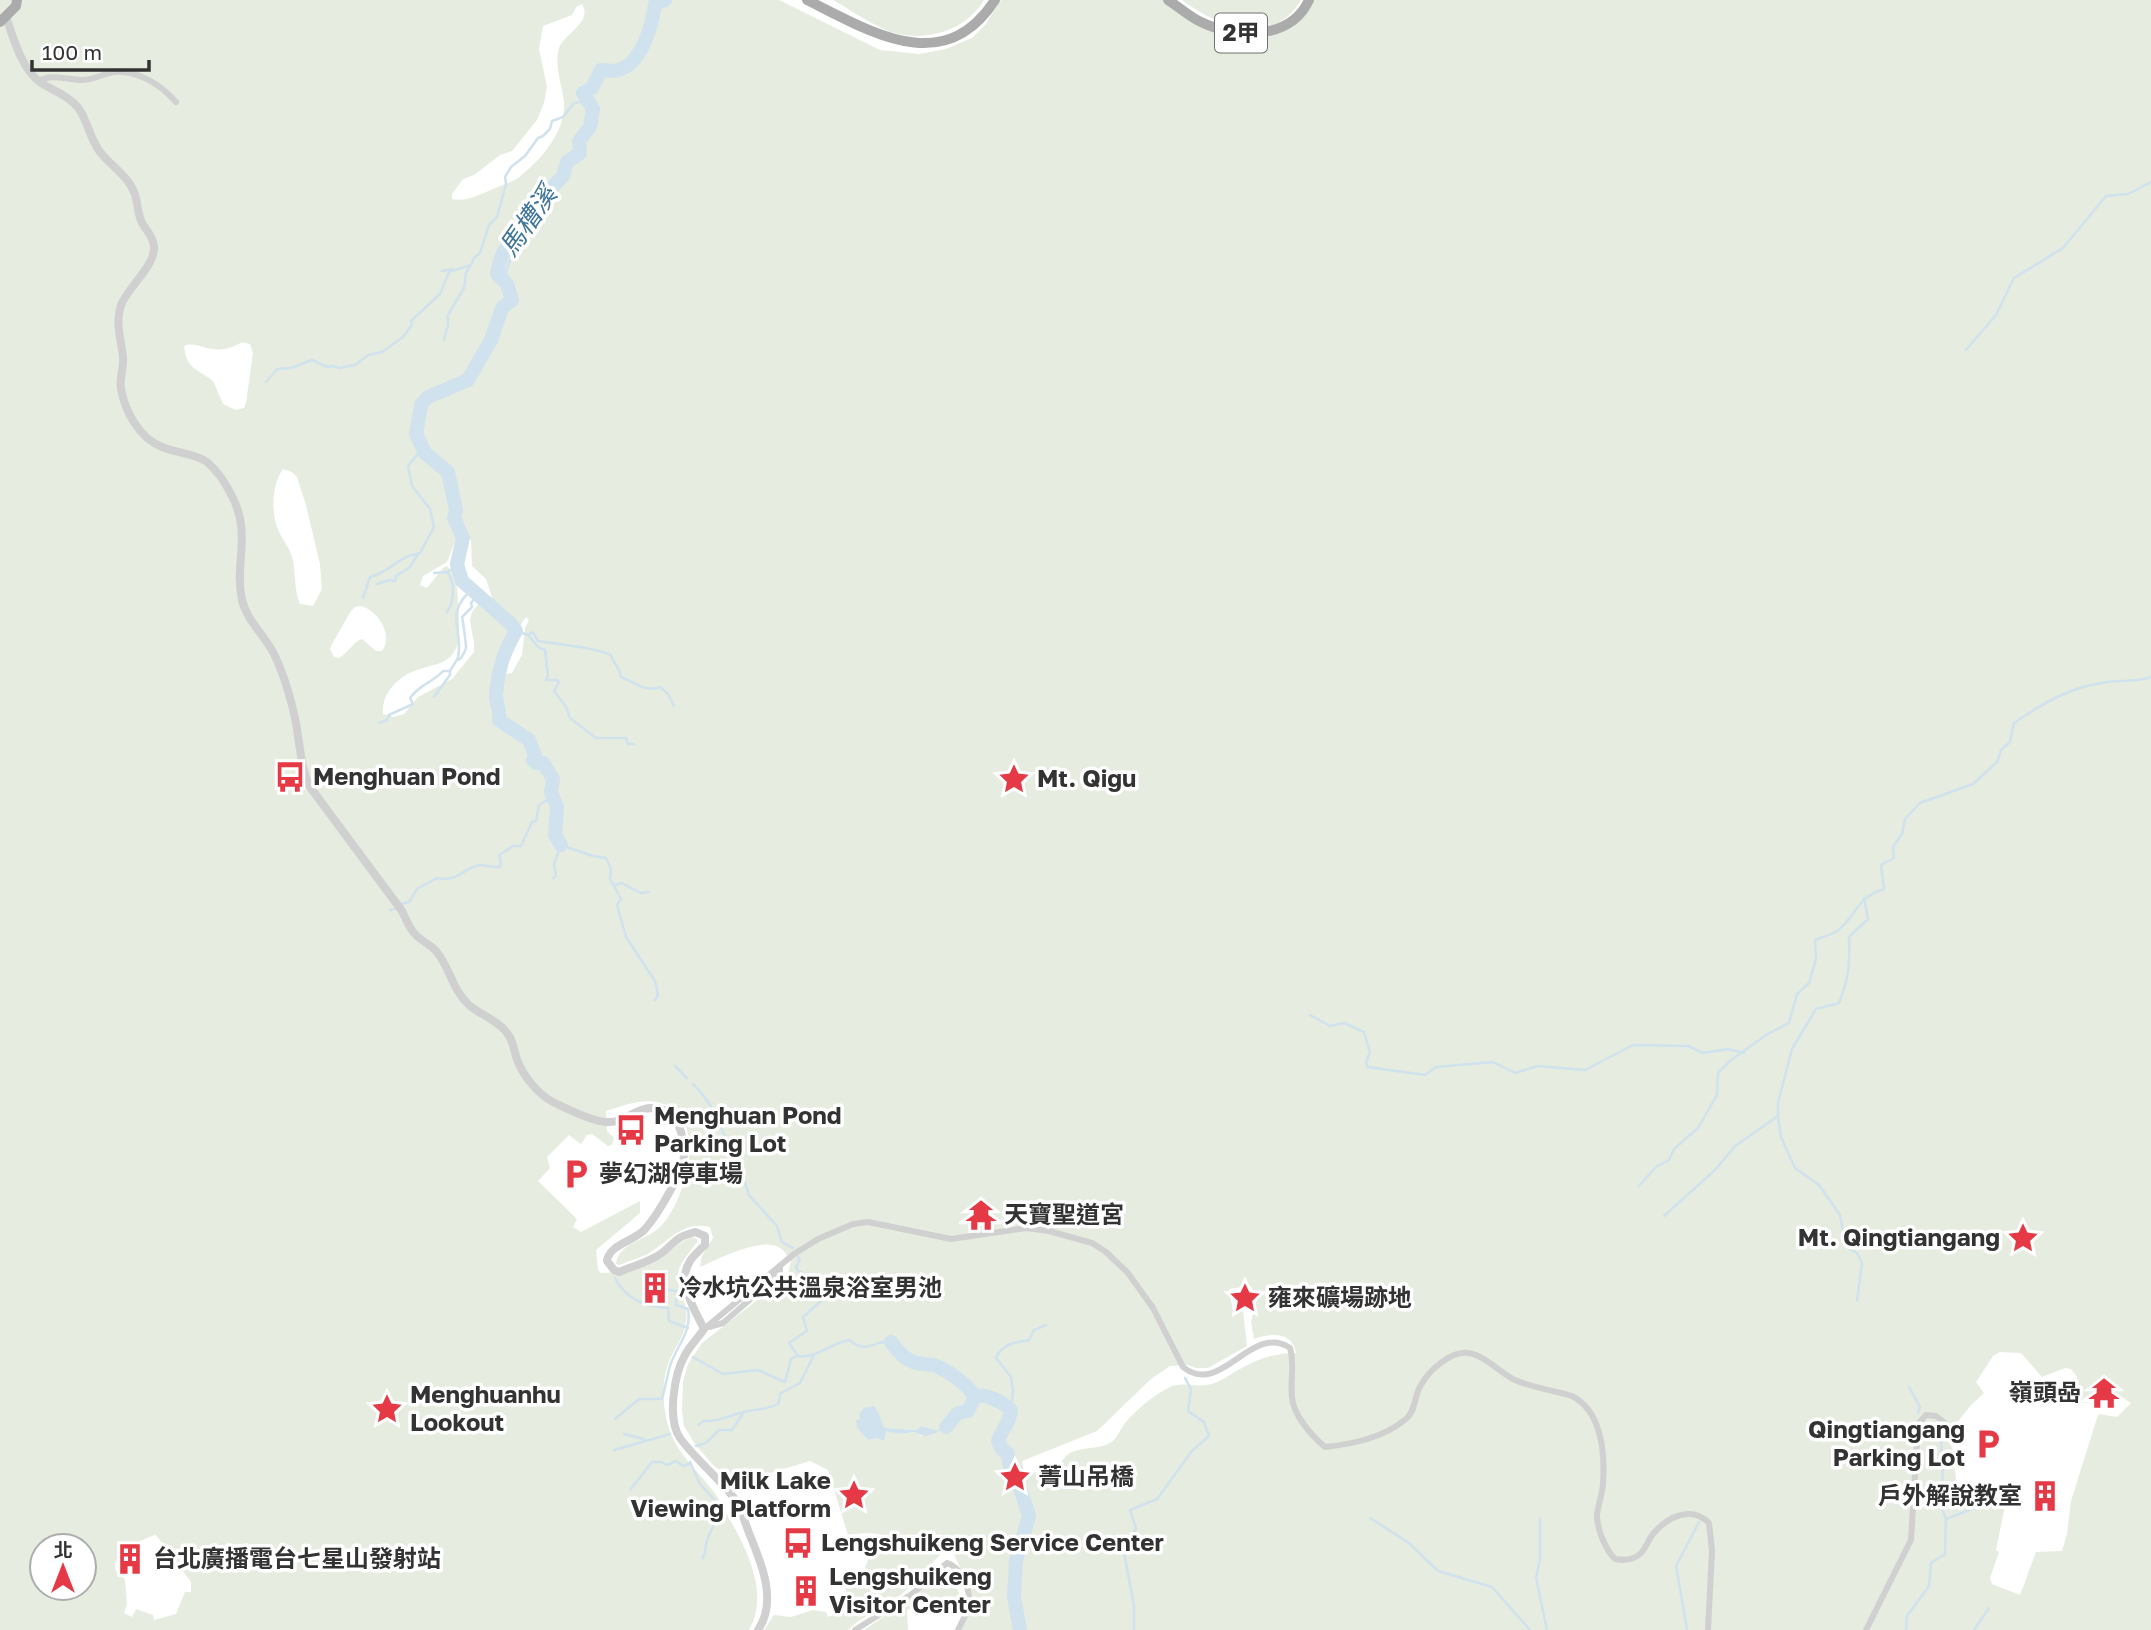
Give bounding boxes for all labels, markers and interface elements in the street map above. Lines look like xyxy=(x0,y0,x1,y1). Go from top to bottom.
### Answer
road number: 2甲 xyxy=(1215,14,1267,52)
scale bar xyxy=(32,28,149,72)
text: 100 m xyxy=(42,39,102,65)
water label: 馬槽溪 xyxy=(493,177,565,262)
bus stop icon: Menghuan Pond xyxy=(273,760,307,794)
place label: Menghuan Pond xyxy=(313,761,501,790)
place icon: Mt. Qigu xyxy=(997,762,1031,796)
place label: Mt. Qigu xyxy=(1037,763,1136,792)
place label: Menghuan Pond Parking Lot xyxy=(654,1100,842,1157)
bus stop icon: Menghuan Pond Parking Lot xyxy=(614,1113,648,1147)
parking icon: 夢幻湖停車場 xyxy=(559,1157,593,1191)
place label: 夢幻湖停車場 xyxy=(599,1158,743,1187)
temple icon: 天寶聖道宮 xyxy=(964,1198,998,1232)
place label: 天寶聖道宮 xyxy=(1004,1199,1124,1228)
place icon: Mt. Qingtiangang xyxy=(2006,1221,2040,1255)
place label: Mt. Qingtiangang xyxy=(1798,1222,2000,1251)
building icon: 冷水坑公共溫泉浴室男池 xyxy=(638,1271,672,1305)
place label: 冷水坑公共溫泉浴室男池 xyxy=(678,1272,942,1301)
place icon: 雍來礦場跡地 xyxy=(1228,1281,1262,1315)
place label: 雍來礦場跡地 xyxy=(1268,1282,1412,1311)
temple icon: 嶺頭喦 xyxy=(2087,1376,2121,1410)
place label: 嶺頭喦 xyxy=(2008,1377,2081,1406)
place label: Menghuanhu Lookout xyxy=(410,1379,561,1436)
place icon: Menghuanhu Lookout xyxy=(370,1392,404,1426)
place label: Qingtiangang Parking Lot xyxy=(1808,1414,1965,1471)
parking icon: Qingtiangang Parking Lot xyxy=(1971,1427,2005,1461)
place icon: 菁山吊橋 xyxy=(998,1460,1032,1494)
place label: 菁山吊橋 xyxy=(1038,1461,1134,1490)
place label: Milk Lake Viewing Platform xyxy=(631,1465,831,1522)
place icon: Milk Lake Viewing Platform xyxy=(837,1478,871,1512)
building icon: 戶外解說教室 xyxy=(2028,1479,2062,1513)
place label: 戶外解說教室 xyxy=(1878,1480,2022,1509)
bus stop icon: Lengshuikeng Service Center xyxy=(781,1526,815,1560)
place label: Lengshuikeng Service Center xyxy=(821,1527,1164,1556)
north arrow xyxy=(28,1532,98,1602)
text: 北 xyxy=(53,1538,73,1561)
building icon: 台北廣播電台七星山發射站 xyxy=(113,1542,147,1576)
place label: 台北廣播電台七星山發射站 xyxy=(153,1543,441,1572)
place label: Lengshuikeng Visitor Center xyxy=(829,1561,992,1618)
building icon: Lengshuikeng Visitor Center xyxy=(789,1574,823,1608)

